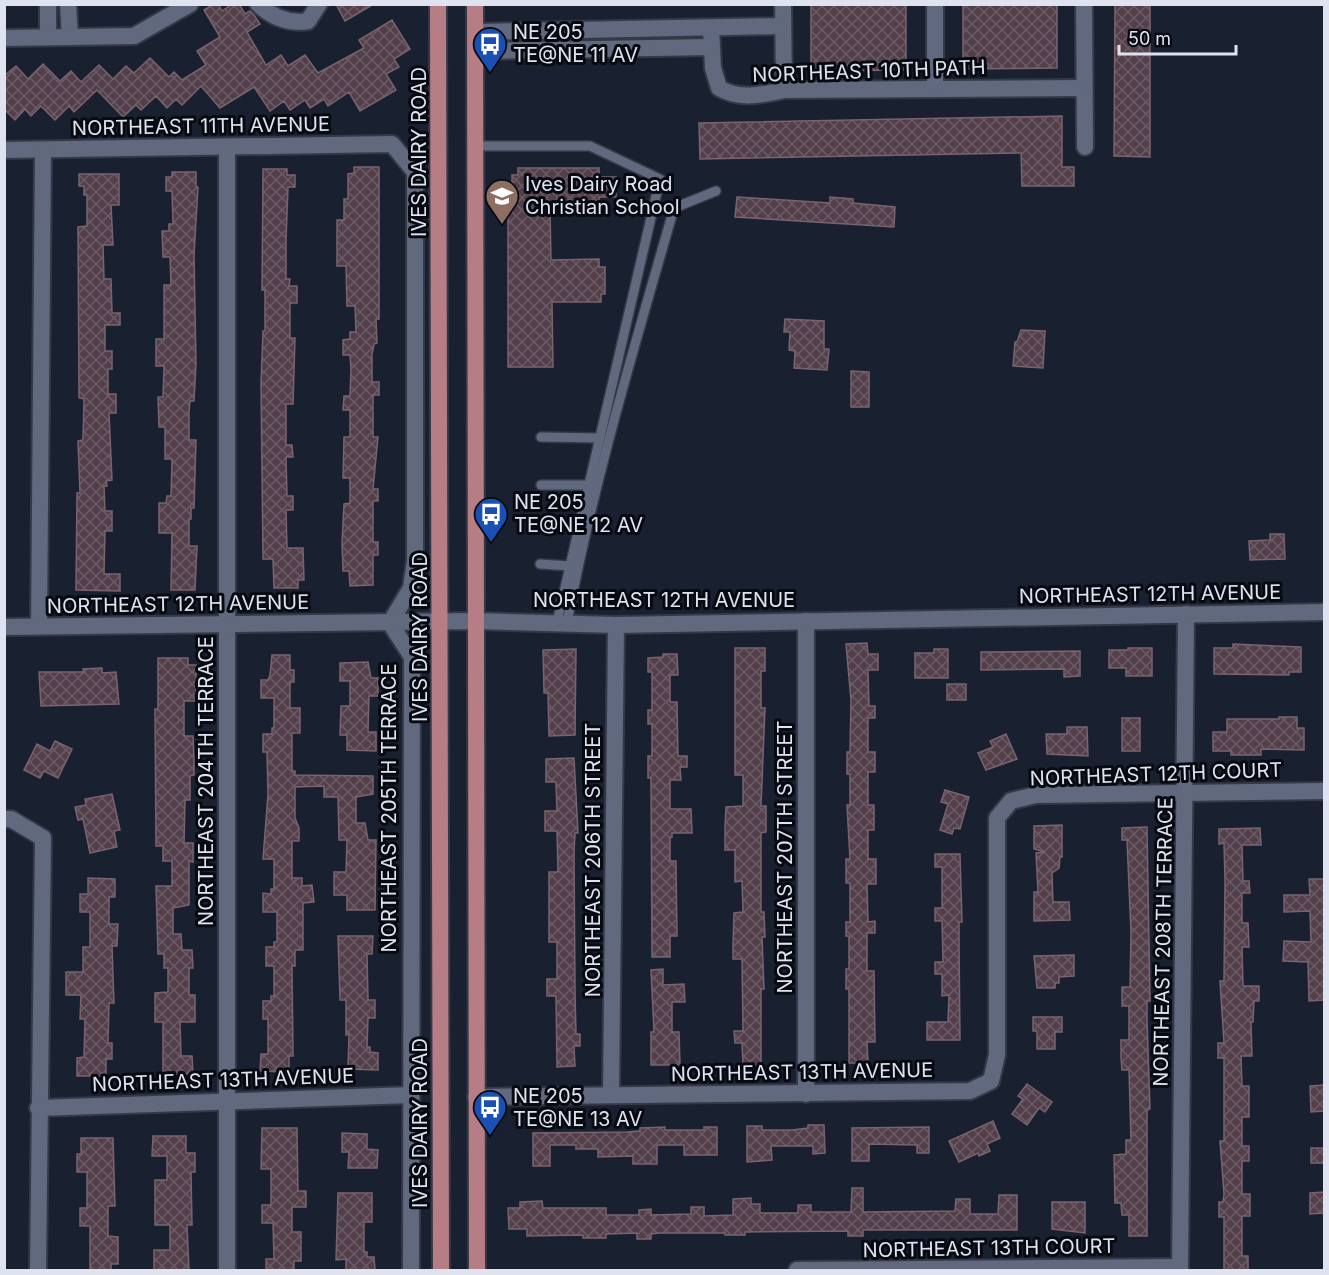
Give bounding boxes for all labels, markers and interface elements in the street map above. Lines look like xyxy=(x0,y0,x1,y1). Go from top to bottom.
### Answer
scale bar xyxy=(1119,18,1236,56)
place label: NE 205 TE@NE 11 AV xyxy=(513,20,638,67)
bus stop icon: NE 205 TE@NE 11 AV xyxy=(472,26,508,73)
text: 50 m xyxy=(1128,28,1171,49)
street label: NORTHEAST 10TH PATH xyxy=(752,55,986,87)
street label: IVES DAIRY ROAD xyxy=(407,67,431,237)
street label: NORTHEAST 11TH AVENUE xyxy=(72,112,330,140)
place label: Ives Dairy Road Christian School xyxy=(525,172,680,219)
school or university icon: Ives Dairy Road Christian School xyxy=(484,178,520,225)
place label: NE 205 TE@NE 12 AV xyxy=(514,490,643,537)
bus stop icon: NE 205 TE@NE 12 AV xyxy=(473,496,509,543)
street label: IVES DAIRY ROAD xyxy=(408,552,432,722)
street label: NORTHEAST 12TH AVENUE xyxy=(1019,580,1281,608)
street label: NORTHEAST 12TH AVENUE xyxy=(533,588,795,612)
street label: NORTHEAST 12TH AVENUE xyxy=(47,590,309,618)
street label: NORTHEAST 204TH TERRACE xyxy=(194,636,218,926)
street label: NORTHEAST 205TH TERRACE xyxy=(377,664,401,952)
street label: NORTHEAST 207TH STREET xyxy=(773,721,797,993)
street label: NORTHEAST 206TH STREET xyxy=(581,723,605,997)
street label: NORTHEAST 12TH COURT xyxy=(1029,758,1283,790)
street label: NORTHEAST 208TH TERRACE xyxy=(1148,797,1178,1087)
street label: IVES DAIRY ROAD xyxy=(408,1038,432,1208)
street label: NORTHEAST 13TH AVENUE xyxy=(671,1058,933,1086)
street label: NORTHEAST 13TH AVENUE xyxy=(92,1063,354,1097)
place label: NE 205 TE@NE 13 AV xyxy=(513,1084,643,1131)
bus stop icon: NE 205 TE@NE 13 AV xyxy=(472,1089,508,1136)
street label: NORTHEAST 13TH COURT xyxy=(862,1234,1116,1262)

